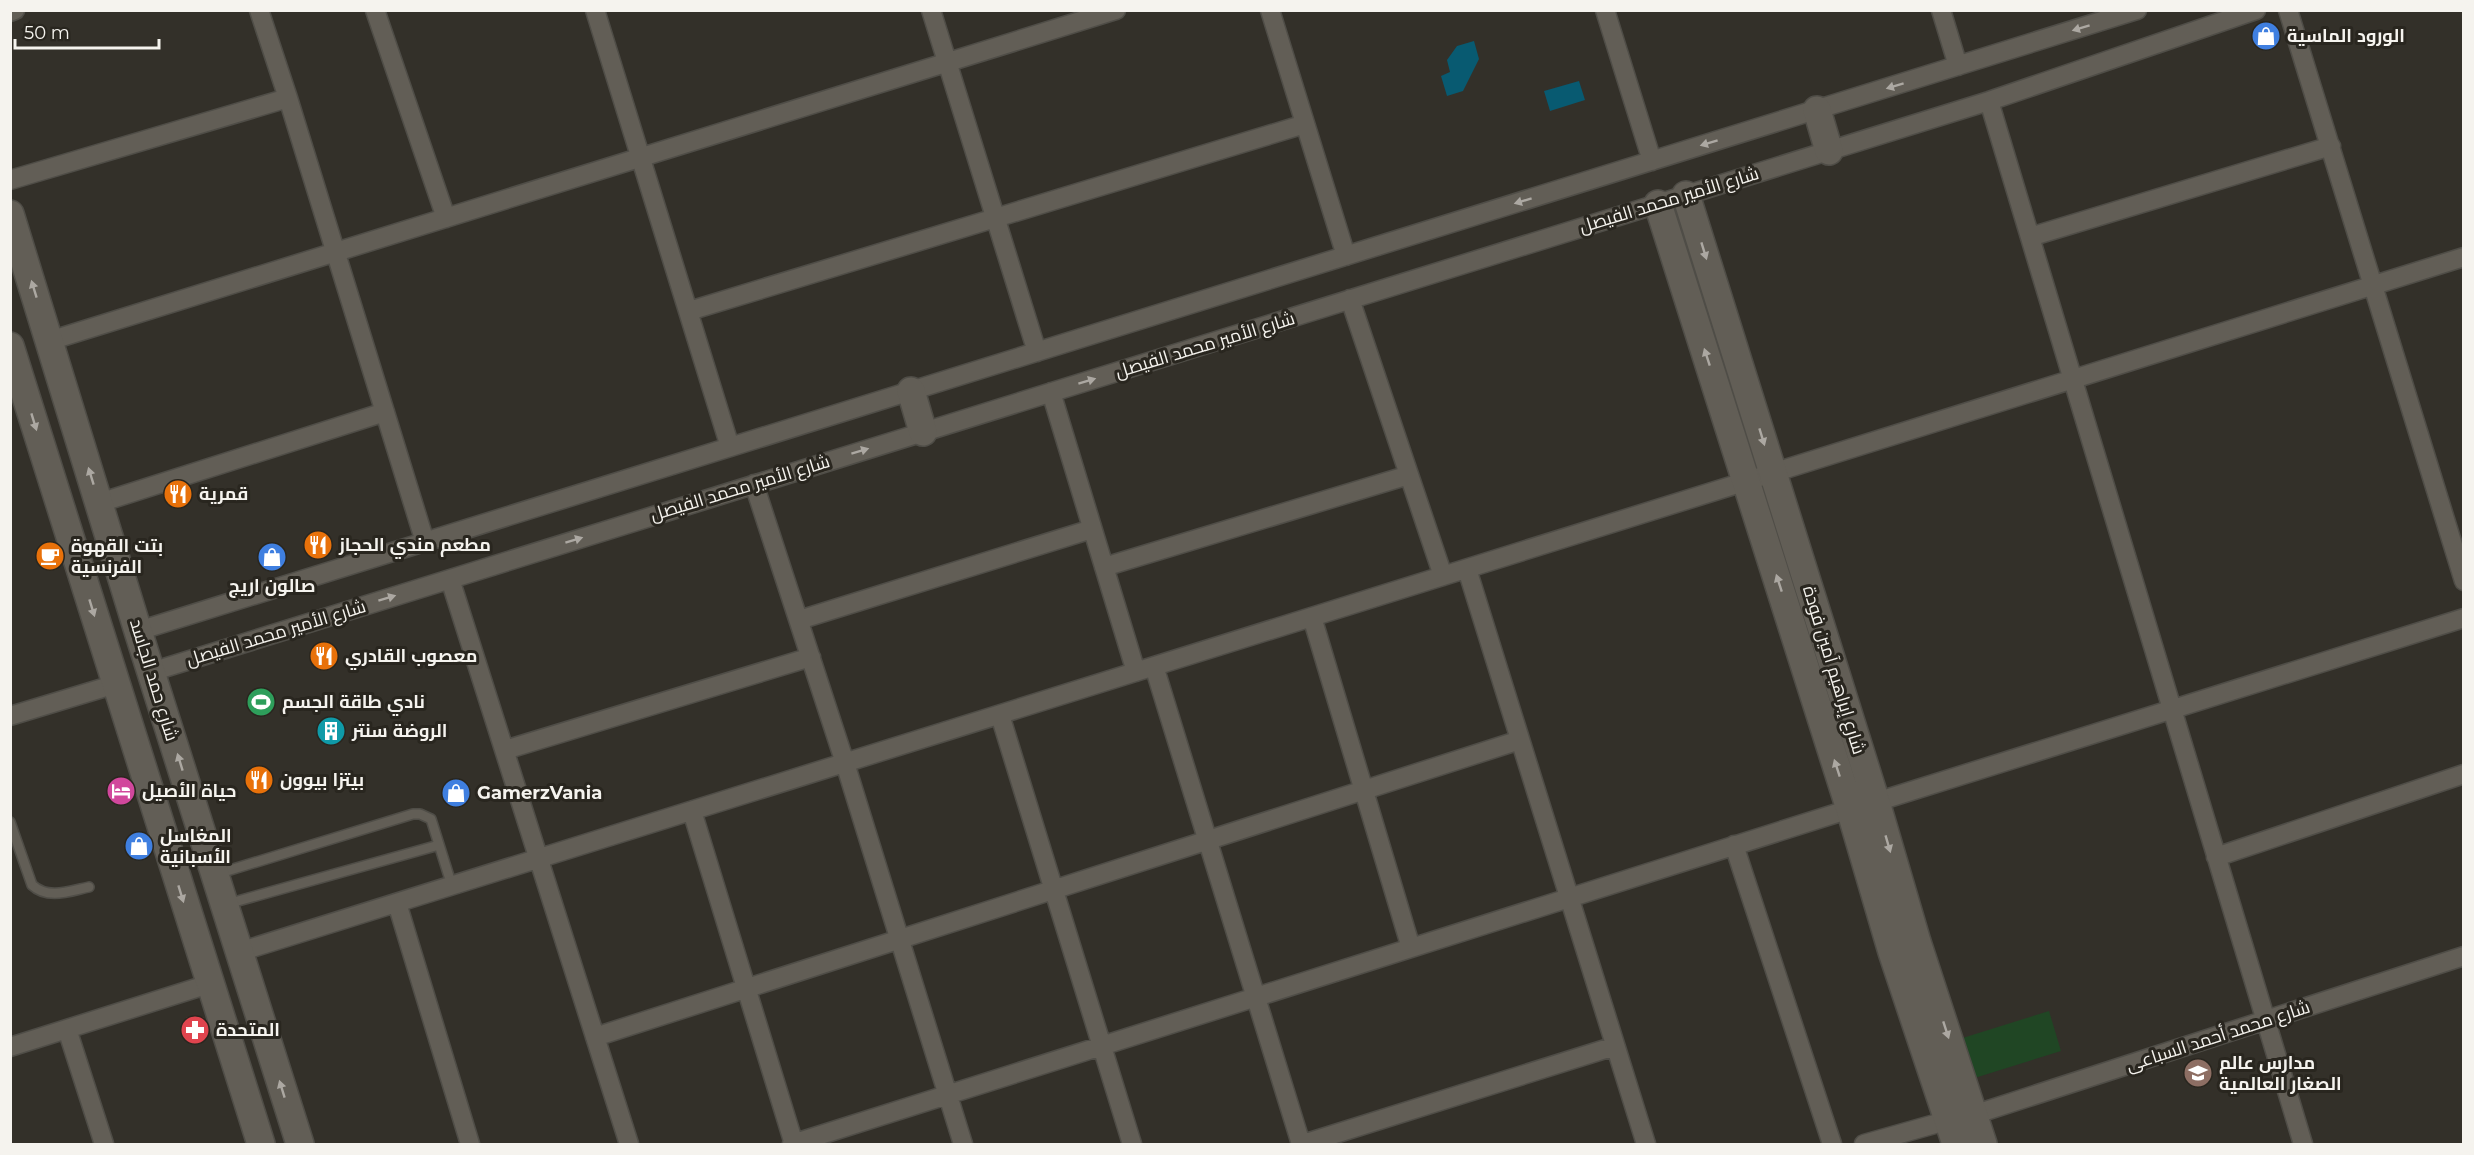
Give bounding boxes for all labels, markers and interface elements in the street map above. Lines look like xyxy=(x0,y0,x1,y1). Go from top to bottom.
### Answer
scale bar xyxy=(15,12,159,50)
shop icon: الورود الماسية xyxy=(2250,20,2282,52)
text: 50 m xyxy=(24,22,70,44)
one-way arrow xyxy=(2072,24,2090,33)
place label: الورود الماسية xyxy=(2287,25,2405,47)
one-way arrow xyxy=(1886,82,1904,91)
one-way arrow xyxy=(1700,139,1718,149)
street label: شارع الأمير محمد الفيصل xyxy=(1577,162,1762,239)
one-way arrow xyxy=(1514,197,1532,206)
one-way arrow xyxy=(1700,242,1709,260)
one-way arrow xyxy=(29,280,38,298)
street label: شارع الأمير محمد الفيصل xyxy=(1113,307,1298,384)
one-way arrow xyxy=(1702,348,1711,366)
one-way arrow xyxy=(1078,376,1096,385)
one-way arrow xyxy=(30,413,39,431)
one-way arrow xyxy=(1758,428,1767,446)
one-way arrow xyxy=(851,446,869,455)
street label: شارع الأمير محمد الفيصل xyxy=(648,450,833,527)
one-way arrow xyxy=(86,467,95,485)
restaurant icon: قمرية xyxy=(162,478,194,510)
place label: قمرية xyxy=(199,483,248,505)
restaurant icon: مطعم مندي الحجاز xyxy=(302,529,334,561)
place label: مطعم مندي الحجاز xyxy=(338,534,491,559)
place label: بتت القهوة الفرنسية xyxy=(71,535,163,578)
one-way arrow xyxy=(565,535,583,544)
cafe icon: بتت القهوة الفرنسية xyxy=(34,540,66,572)
shop icon: صالون اريج xyxy=(256,541,288,573)
one-way arrow xyxy=(1773,574,1783,592)
place label: صالون اريج xyxy=(229,575,315,598)
street label: شارع إبراهيم آمين فودة xyxy=(1797,583,1870,757)
one-way arrow xyxy=(378,593,396,603)
street label: شارع الأمير محمد الفيصل xyxy=(184,595,369,672)
one-way arrow xyxy=(88,599,97,617)
street label: شارع حمد الجاسد xyxy=(124,616,183,744)
restaurant icon: معصوب القادري xyxy=(308,640,340,672)
place label: معصوب القادري xyxy=(345,645,477,670)
sports icon: نادي طاقة الجسم xyxy=(245,686,277,718)
place label: نادي طاقة الجسم xyxy=(282,691,425,716)
building icon: الروضة سنتر xyxy=(315,715,347,747)
place label: الروضة سنتر xyxy=(351,720,447,742)
one-way arrow xyxy=(174,753,184,771)
one-way arrow xyxy=(1832,759,1842,777)
restaurant icon: بيتزا بيوون xyxy=(243,764,275,796)
place label: بيتزا بيوون xyxy=(280,769,364,791)
hotel icon: حياة الأصيل xyxy=(105,775,137,807)
shop icon: GamerzVania xyxy=(440,777,472,809)
place label: حياة الأصيل xyxy=(142,780,236,802)
place label: GamerzVania xyxy=(477,782,602,804)
place label: المغاسل الأسبانية xyxy=(160,825,232,868)
shop icon: المغاسل الأسبانية xyxy=(123,830,155,862)
one-way arrow xyxy=(1884,835,1893,853)
one-way arrow xyxy=(177,885,186,903)
street label: شارع محمد أحمد السباعى xyxy=(2123,996,2313,1077)
pharmacy icon: المتحدة xyxy=(179,1014,211,1046)
place label: المتحدة xyxy=(216,1019,280,1041)
one-way arrow xyxy=(1941,1021,1951,1039)
place label: مدارس عالم الصغار العالمية xyxy=(2219,1052,2342,1095)
school or university icon: مدارس عالم الصغار العالمية xyxy=(2182,1057,2214,1089)
one-way arrow xyxy=(277,1080,286,1098)

